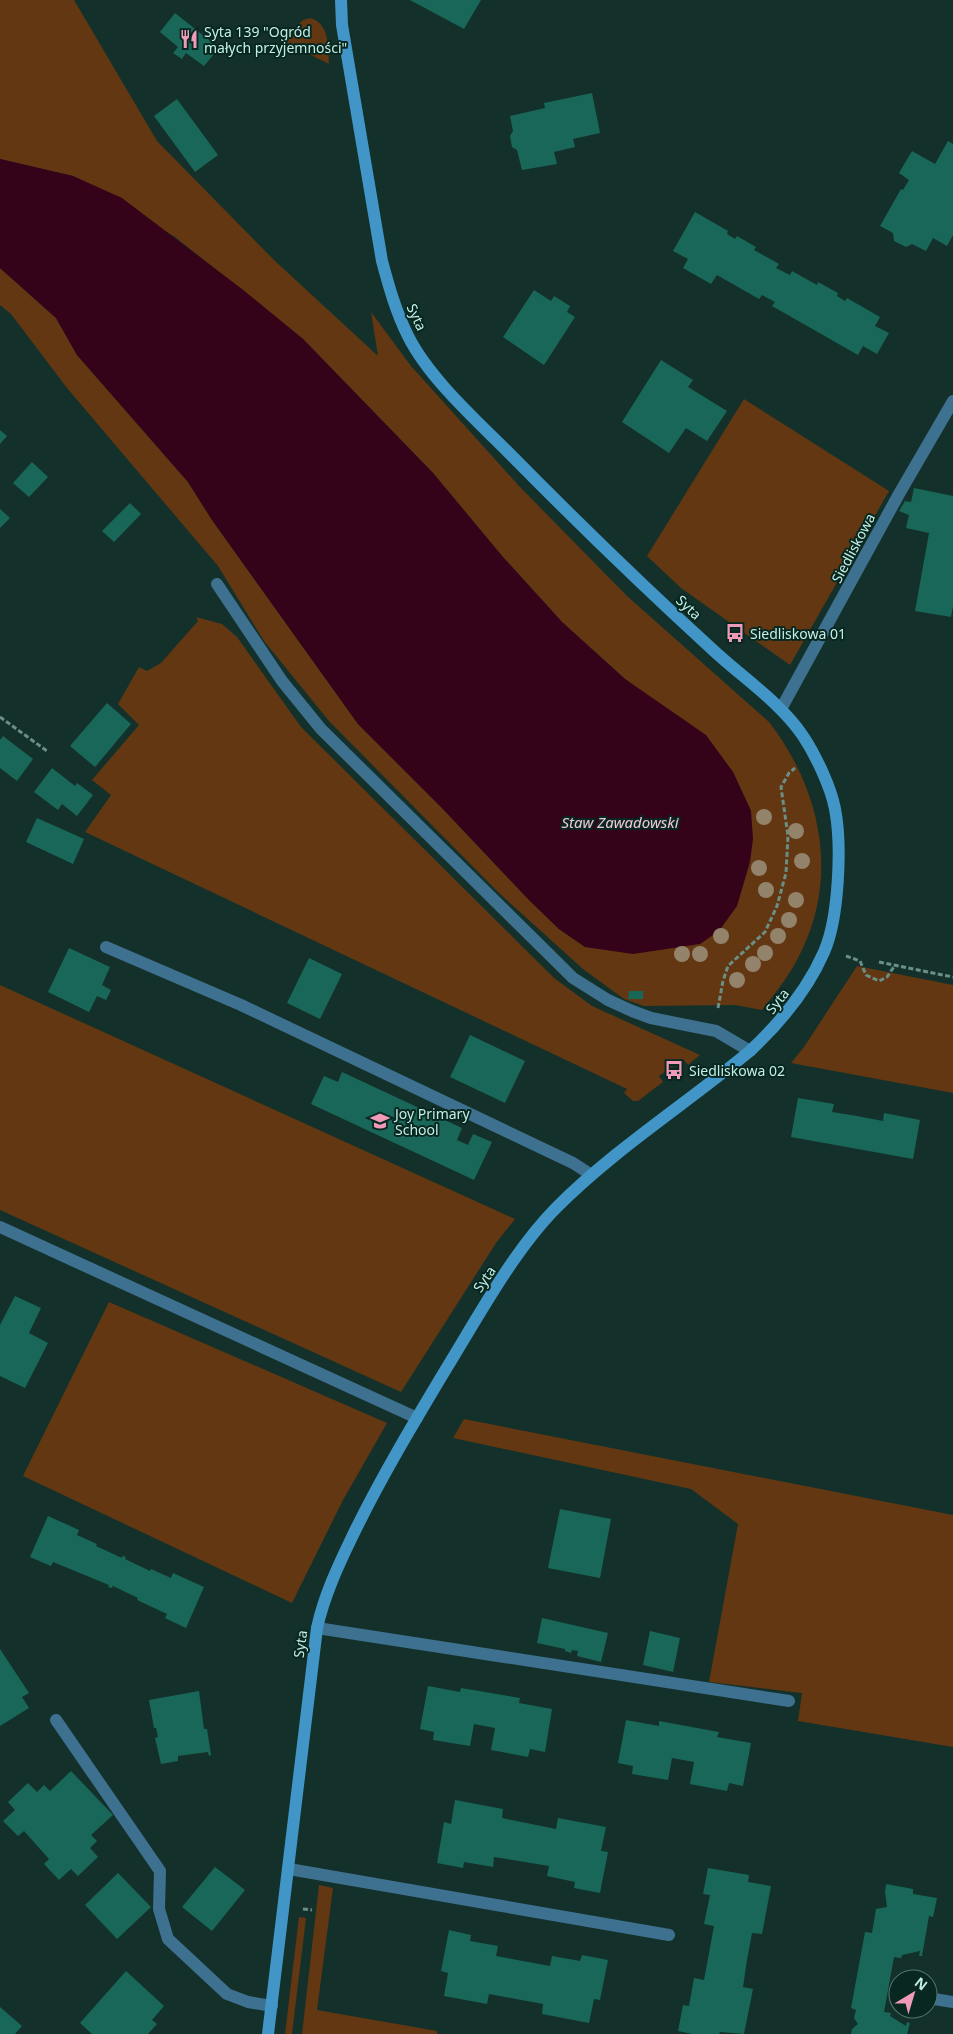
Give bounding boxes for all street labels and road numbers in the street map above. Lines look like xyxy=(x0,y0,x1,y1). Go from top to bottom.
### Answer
street label: Syta xyxy=(403,300,431,334)
street label: Siedliskowa xyxy=(827,510,879,586)
street label: Syta xyxy=(672,591,706,623)
street label: Syta xyxy=(761,984,793,1018)
street label: Syta xyxy=(468,1262,500,1296)
street label: Syta xyxy=(289,1629,311,1659)

